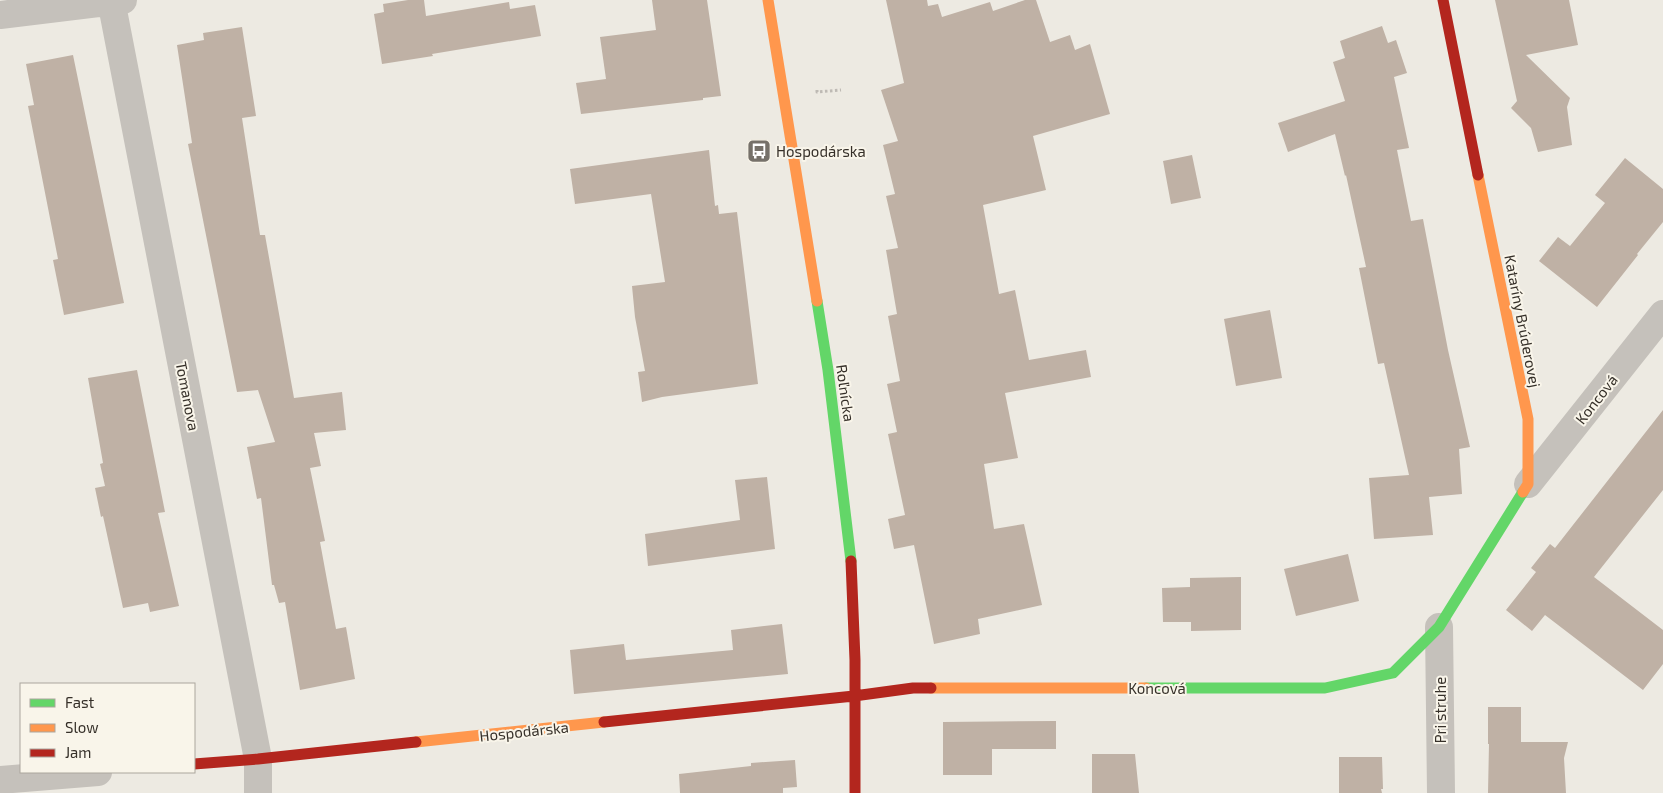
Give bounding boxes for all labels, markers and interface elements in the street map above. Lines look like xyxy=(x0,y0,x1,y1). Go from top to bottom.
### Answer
bus stop icon: Hospodárska xyxy=(746,138,772,164)
place label: Hospodárska xyxy=(776,142,866,160)
street label: Kataríny Brúderovej xyxy=(1500,253,1545,389)
street label: Tomanova xyxy=(172,360,204,432)
street label: Roľnícka xyxy=(833,363,859,423)
street label: Koncová xyxy=(1571,371,1621,427)
street label: Pri struhe xyxy=(1431,677,1449,743)
street label: Koncová xyxy=(1128,679,1186,697)
legend xyxy=(20,683,195,773)
text: Fast xyxy=(65,693,95,711)
street label: Hospodárska xyxy=(478,717,570,745)
text: Slow xyxy=(65,718,99,736)
text: Jam xyxy=(65,743,91,761)

